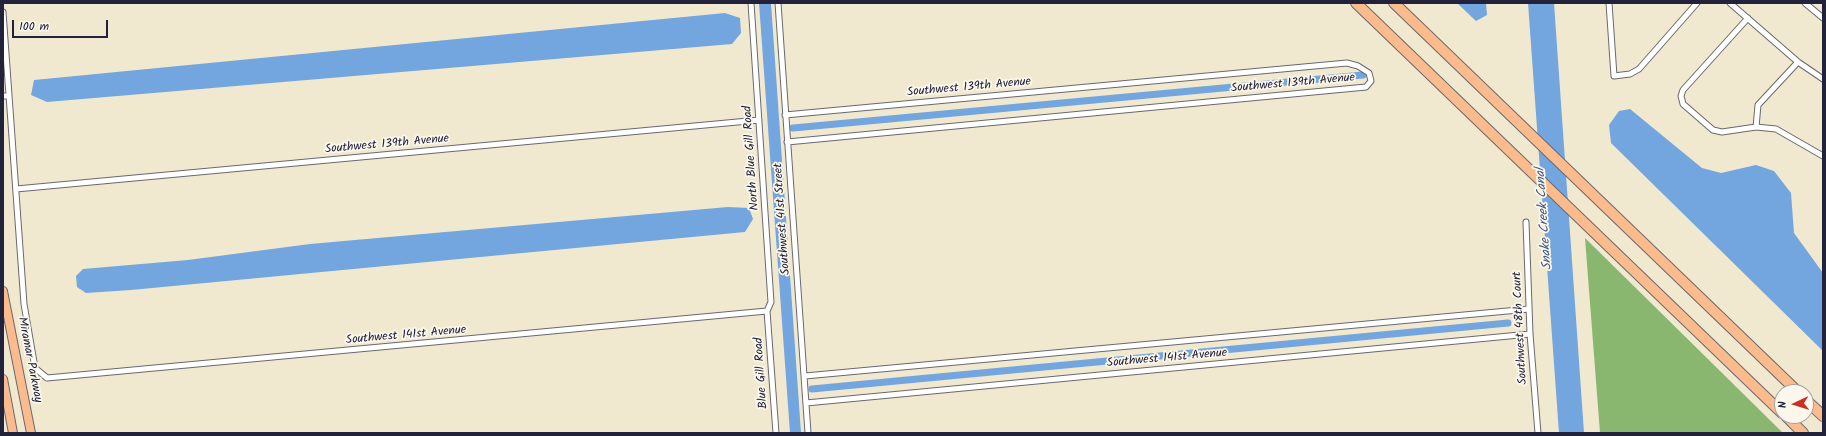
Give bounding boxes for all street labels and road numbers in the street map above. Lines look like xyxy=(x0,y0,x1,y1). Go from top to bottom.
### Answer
street label: Southwest 139th Avenue xyxy=(1230,71,1356,97)
street label: Southwest 139th Avenue xyxy=(906,75,1032,101)
street label: North Blue Gill Road xyxy=(741,105,763,211)
street label: Southwest 139th Avenue xyxy=(324,132,450,158)
street label: Southwest 41st Street xyxy=(772,163,794,275)
street label: Southwest 48th Court xyxy=(1511,271,1531,385)
street label: Miramar Parkway xyxy=(14,316,44,404)
street label: Southwest 141st Avenue xyxy=(345,324,467,348)
street label: Blue Gill Road xyxy=(752,337,772,409)
street label: Southwest 141st Avenue xyxy=(1106,347,1228,371)

